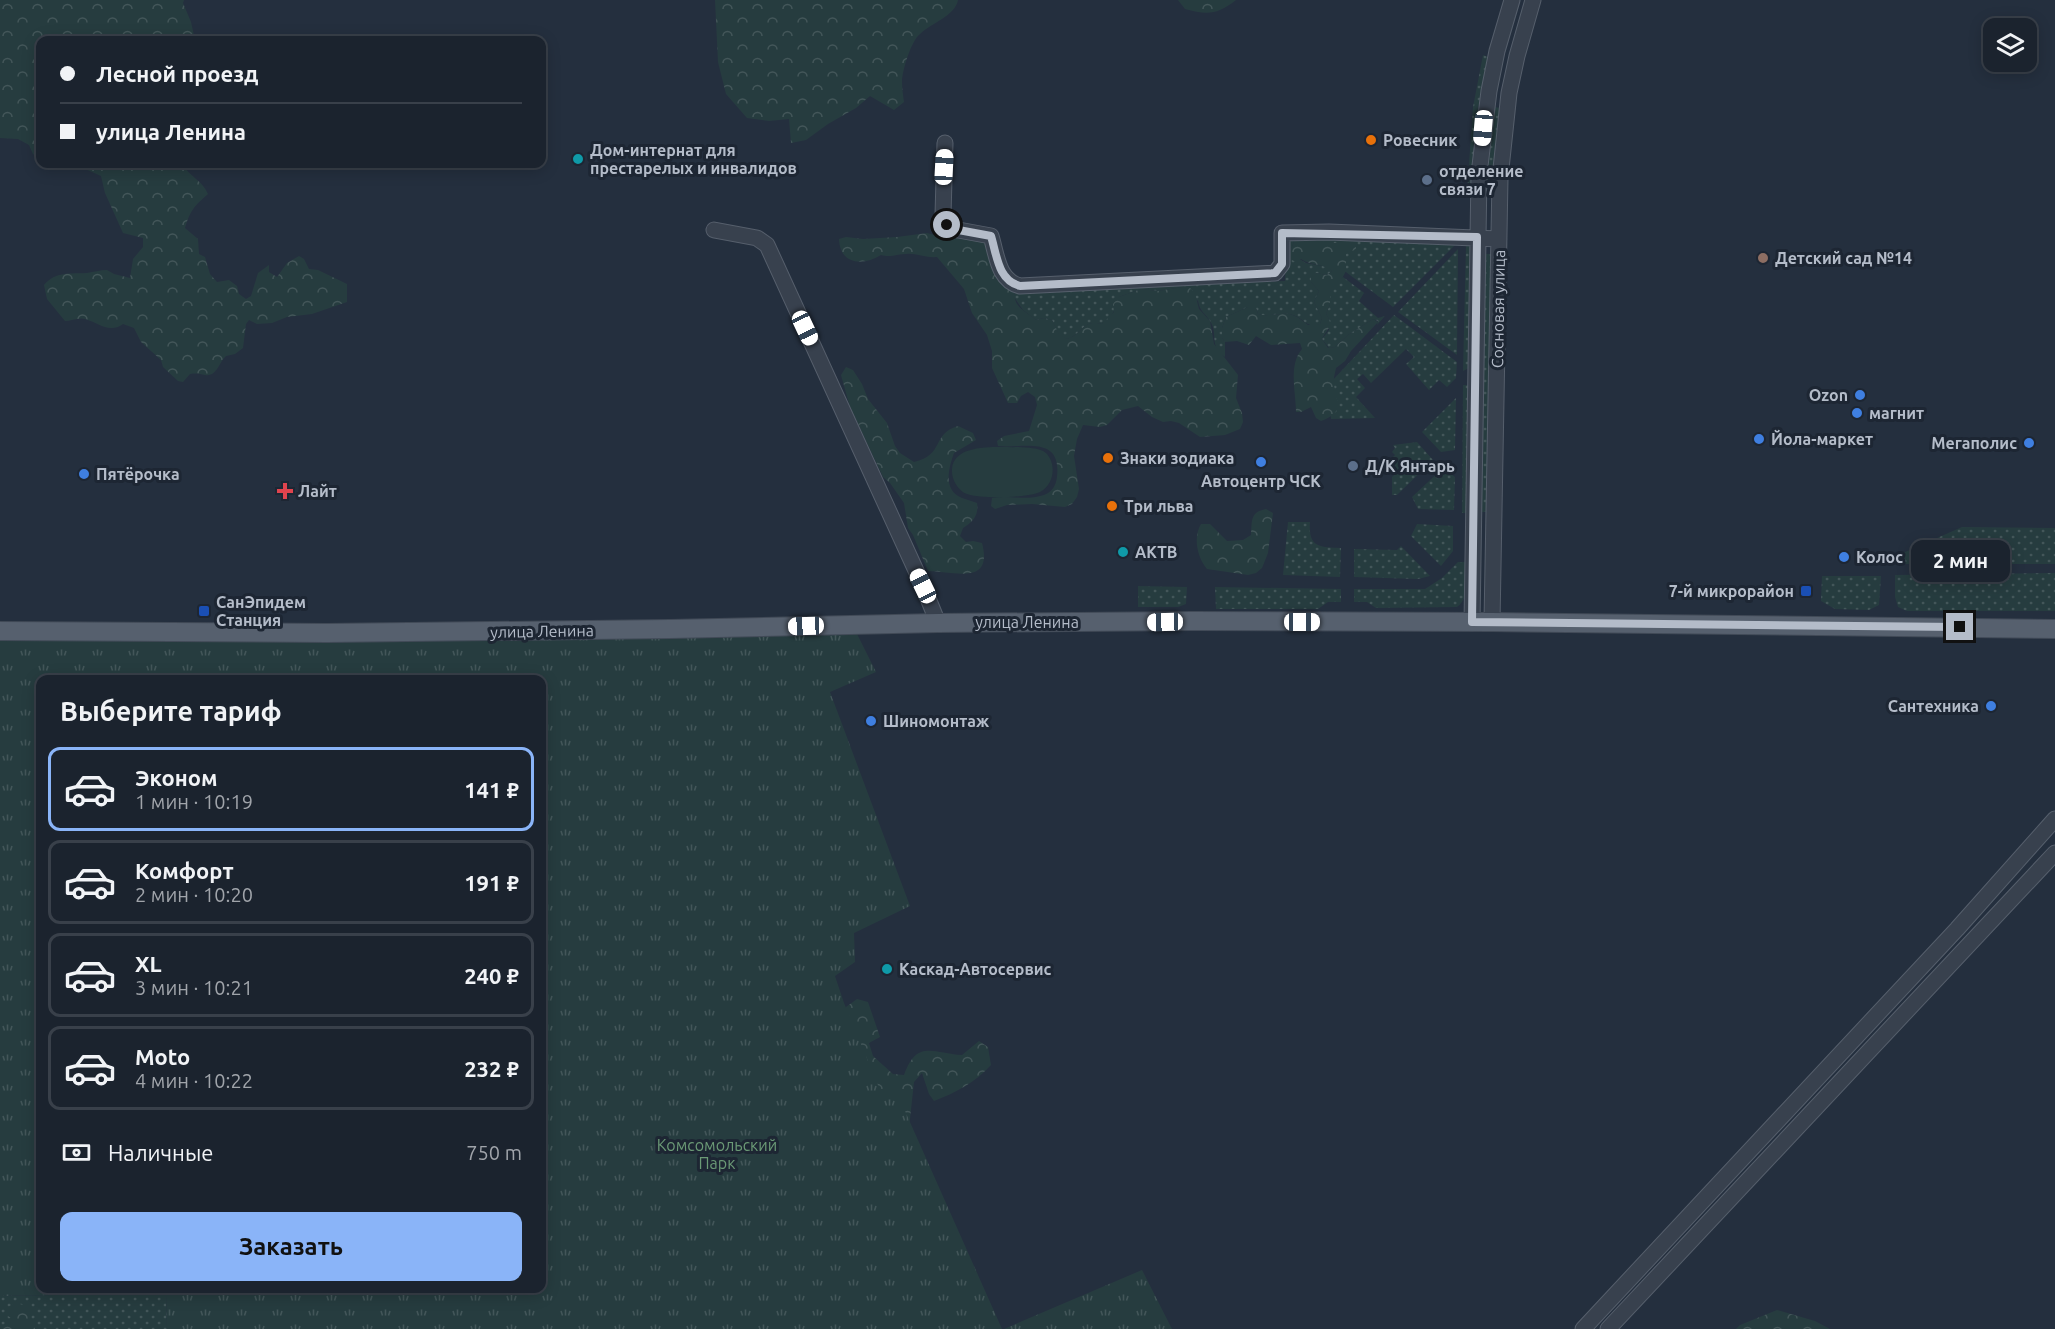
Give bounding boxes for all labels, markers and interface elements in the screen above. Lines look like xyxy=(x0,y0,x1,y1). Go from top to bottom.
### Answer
map controls xyxy=(1983,18,2037,72)
button: layers xyxy=(1983,18,2037,72)
text: Лесной проезд xyxy=(96,61,258,86)
car xyxy=(1472,109,1494,147)
text: улица Ленина xyxy=(96,119,246,144)
place label: Ровесник xyxy=(1383,131,1457,149)
marker: Ровесник xyxy=(1364,133,1378,147)
place label: Дом-интернат для престарелых и инвалидов xyxy=(590,141,797,177)
car xyxy=(934,149,954,185)
marker: Дом-интернат для престарелых и инвалидов xyxy=(571,152,585,166)
place label: отделение связи 7 xyxy=(1439,162,1524,198)
marker: отделение связи 7 xyxy=(1420,173,1434,187)
route start xyxy=(933,211,960,238)
place label: Детский сад №14 xyxy=(1775,249,1912,267)
street label: Сосновая улица xyxy=(1488,250,1508,368)
marker: Детский сад №14 xyxy=(1756,251,1770,265)
car xyxy=(789,308,821,348)
place label: Ozon xyxy=(1809,386,1848,404)
marker: Ozon xyxy=(1853,388,1867,402)
place label: магнит xyxy=(1869,404,1924,422)
marker: магнит xyxy=(1850,406,1864,420)
place label: Йола-маркет xyxy=(1771,429,1873,448)
marker: Йола-маркет xyxy=(1752,432,1766,446)
place label: Мегаполис xyxy=(1931,434,2017,452)
marker: Мегаполис xyxy=(2022,436,2036,450)
place label: Знаки зодиака xyxy=(1120,449,1234,467)
marker: Знаки зодиака xyxy=(1101,451,1115,465)
marker: Автоцентр ЧСК xyxy=(1254,455,1268,469)
place label: Д/К Янтарь xyxy=(1365,457,1455,475)
marker: Д/К Янтарь xyxy=(1346,459,1360,473)
place label: Пятёрочка xyxy=(96,465,180,483)
marker: Пятёрочка xyxy=(77,467,91,481)
place label: Автоцентр ЧСК xyxy=(1201,472,1321,490)
marker: Лайт xyxy=(276,482,294,500)
place label: Лайт xyxy=(298,482,337,500)
place label: Три льва xyxy=(1124,497,1193,515)
marker: Три льва xyxy=(1105,499,1119,513)
callout: 2 мин xyxy=(1910,540,2010,582)
place label: АКТВ xyxy=(1135,543,1177,561)
marker: АКТВ xyxy=(1116,545,1130,559)
place label: Колос xyxy=(1856,548,1903,566)
text: 2 мин xyxy=(1933,549,1988,572)
marker: Колос xyxy=(1837,550,1851,564)
car xyxy=(907,566,939,606)
place label: 7-й микрорайон xyxy=(1669,582,1794,600)
marker: 7-й микрорайон xyxy=(1799,584,1813,598)
place label: СанЭпидем Станция xyxy=(216,593,306,629)
marker: СанЭпидем Станция xyxy=(197,604,211,618)
street label: улица Ленина xyxy=(975,613,1079,631)
car xyxy=(1147,613,1183,631)
car xyxy=(1284,613,1320,631)
route end xyxy=(1946,613,1973,640)
car xyxy=(788,616,824,636)
street label: улица Ленина xyxy=(490,621,594,641)
text: Выберите тариф xyxy=(60,696,282,726)
place label: Сантехника xyxy=(1888,697,1979,715)
marker: Сантехника xyxy=(1984,699,1998,713)
place label: Шиномонтаж xyxy=(883,712,989,730)
marker: Шиномонтаж xyxy=(864,714,878,728)
icon: car xyxy=(63,762,117,816)
text: Эконом xyxy=(135,765,217,790)
text: 141 ₽ xyxy=(464,777,519,802)
text: 1 мин · 10:19 xyxy=(135,790,253,813)
icon: car xyxy=(63,855,117,909)
text: Комфорт xyxy=(135,858,234,883)
text: 191 ₽ xyxy=(464,870,519,895)
text: 2 мин · 10:20 xyxy=(135,883,253,906)
icon: car xyxy=(63,948,117,1002)
text: XL xyxy=(135,951,162,976)
place label: Каскад-Автосервис xyxy=(899,960,1052,978)
marker: Каскад-Автосервис xyxy=(880,962,894,976)
text: 240 ₽ xyxy=(464,963,519,988)
text: 3 мин · 10:21 xyxy=(135,976,253,999)
icon: car xyxy=(63,1041,117,1095)
text: Moto xyxy=(135,1044,190,1069)
text: 232 ₽ xyxy=(464,1056,519,1081)
text: 4 мин · 10:22 xyxy=(135,1069,253,1092)
icon: cash xyxy=(60,1136,93,1169)
park label: Комсомольский Парк xyxy=(657,1136,777,1172)
text: Наличные xyxy=(108,1140,213,1165)
text: 750 m xyxy=(466,1141,522,1164)
button: Заказать xyxy=(60,1212,522,1281)

